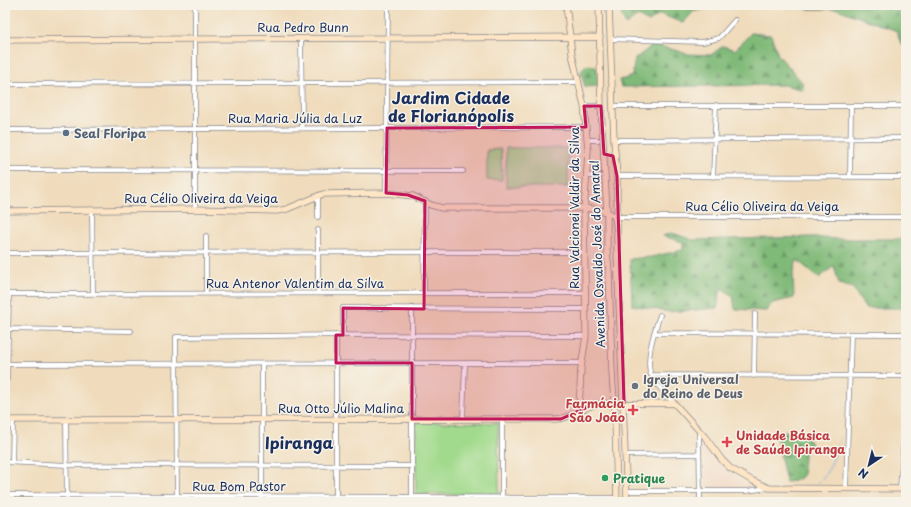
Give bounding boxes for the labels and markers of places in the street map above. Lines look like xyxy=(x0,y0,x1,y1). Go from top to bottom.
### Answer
place label: Seal Floripa xyxy=(74,124,147,142)
marker: Seal Floripa xyxy=(61,128,71,138)
place label: Igreja Universal do Reino de Deus xyxy=(643,370,743,402)
marker: Igreja Universal do Reino de Deus xyxy=(630,381,640,391)
place label: Farmácia São João xyxy=(566,394,626,426)
marker: Farmácia São João xyxy=(628,405,638,415)
place label: Unidade Básica de Saúde Ipiranga xyxy=(736,426,845,458)
marker: Unidade Básica de Saúde Ipiranga xyxy=(721,436,733,448)
place label: Pratique xyxy=(613,469,665,487)
marker: Pratique xyxy=(600,473,610,483)

